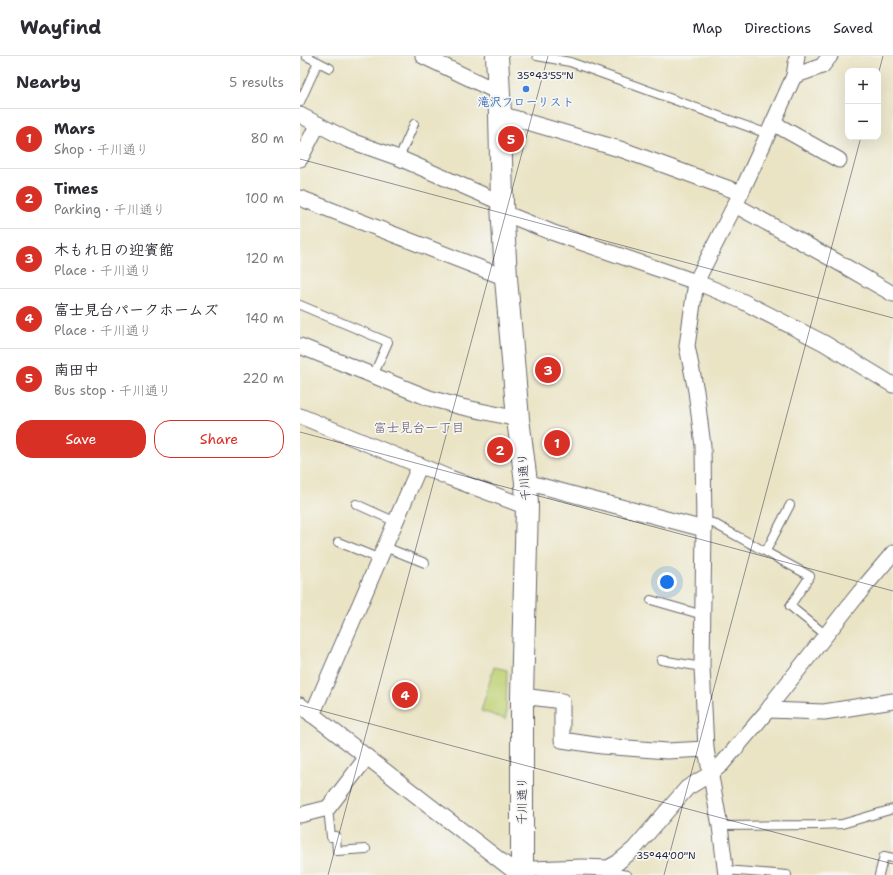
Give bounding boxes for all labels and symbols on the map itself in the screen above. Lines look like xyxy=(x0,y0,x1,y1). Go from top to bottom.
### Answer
text: 35°43'55"N xyxy=(516,69,574,82)
marker: 滝沢フローリスト xyxy=(521,84,531,94)
place label: 滝沢フローリスト xyxy=(478,94,574,110)
pin: 5 xyxy=(498,124,524,154)
pin: 3 xyxy=(535,355,561,385)
district label: 富士見台一丁目 xyxy=(373,419,465,436)
pin: 1 xyxy=(544,428,570,458)
pin: 2 xyxy=(487,435,513,465)
street label: 千川通り xyxy=(514,452,534,502)
your location xyxy=(657,572,677,592)
pin: 4 xyxy=(392,680,418,710)
street label: 千川通り xyxy=(514,777,530,825)
text: 35°44'00"N xyxy=(636,849,696,862)

